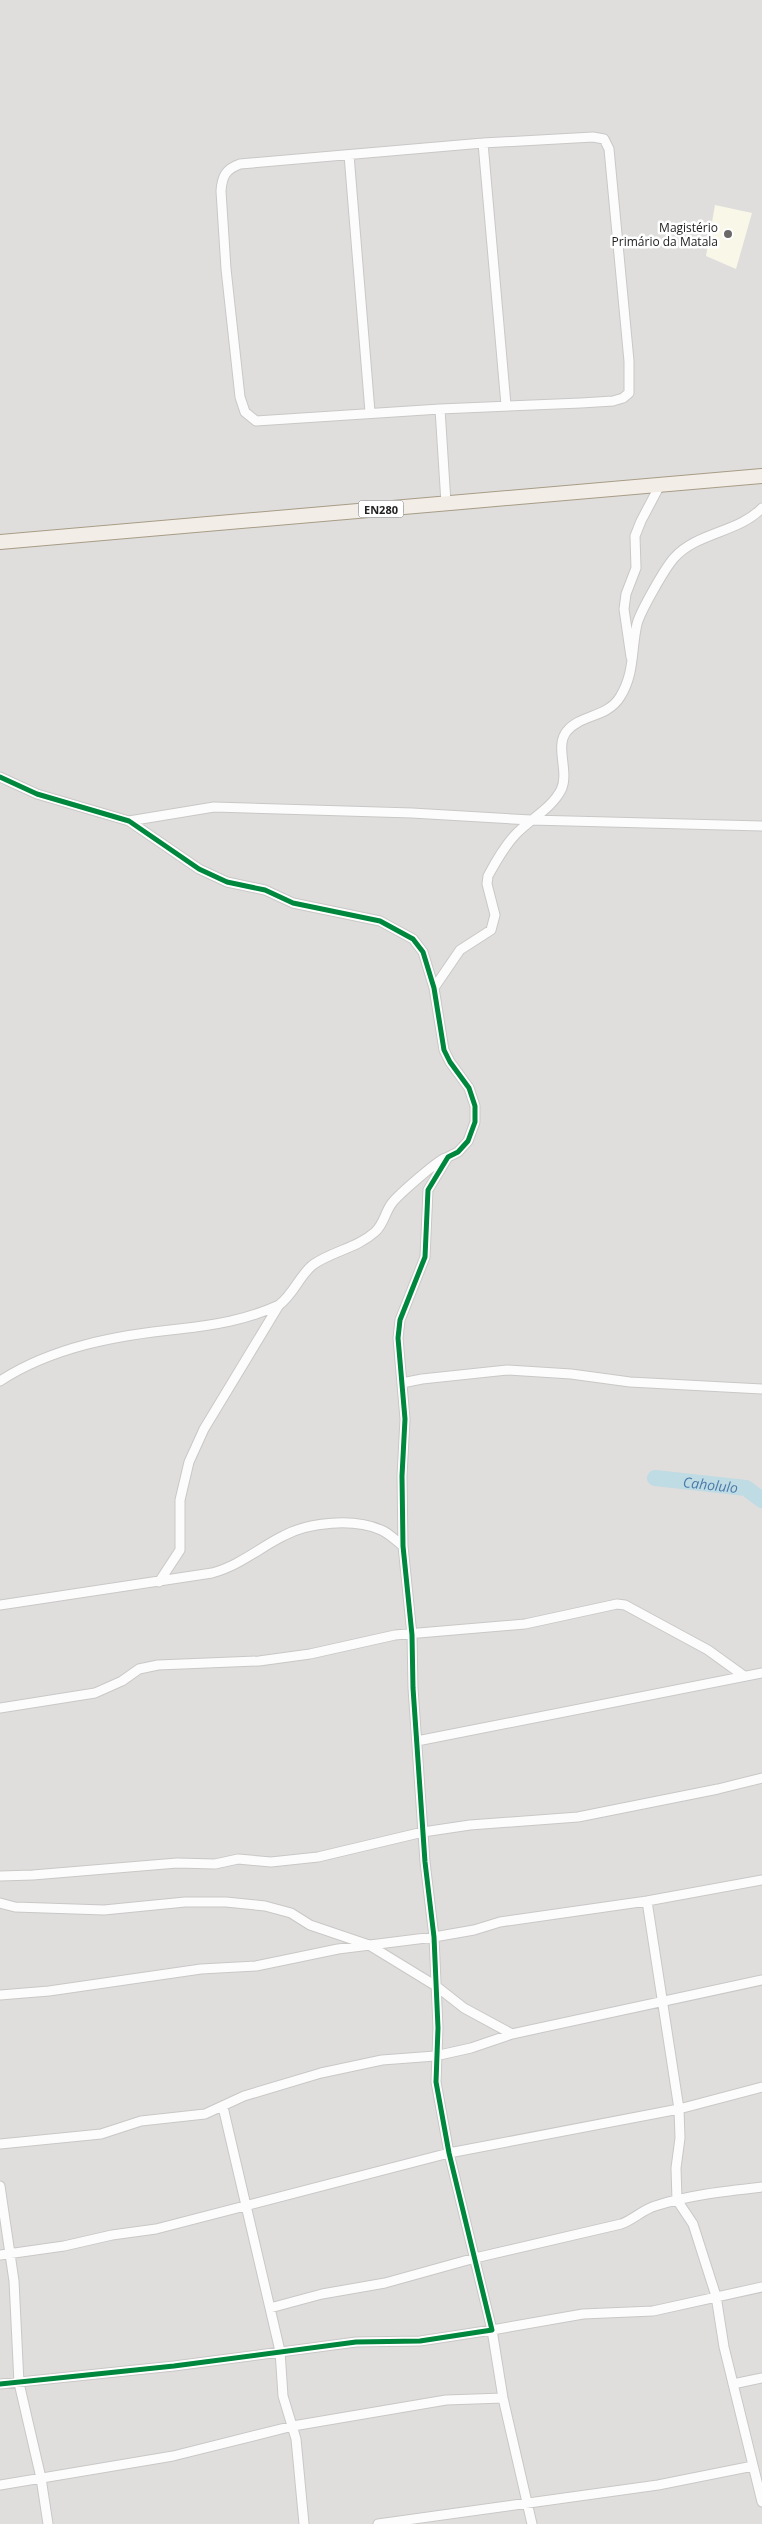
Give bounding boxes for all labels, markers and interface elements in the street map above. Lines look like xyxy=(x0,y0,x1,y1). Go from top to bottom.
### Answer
place label: Magistério Primário da Matala xyxy=(612,219,718,250)
marker: Magistério Primário da Matala xyxy=(722,228,734,240)
road number: EN280 xyxy=(358,500,404,518)
water label: Caholulo xyxy=(682,1472,739,1497)

